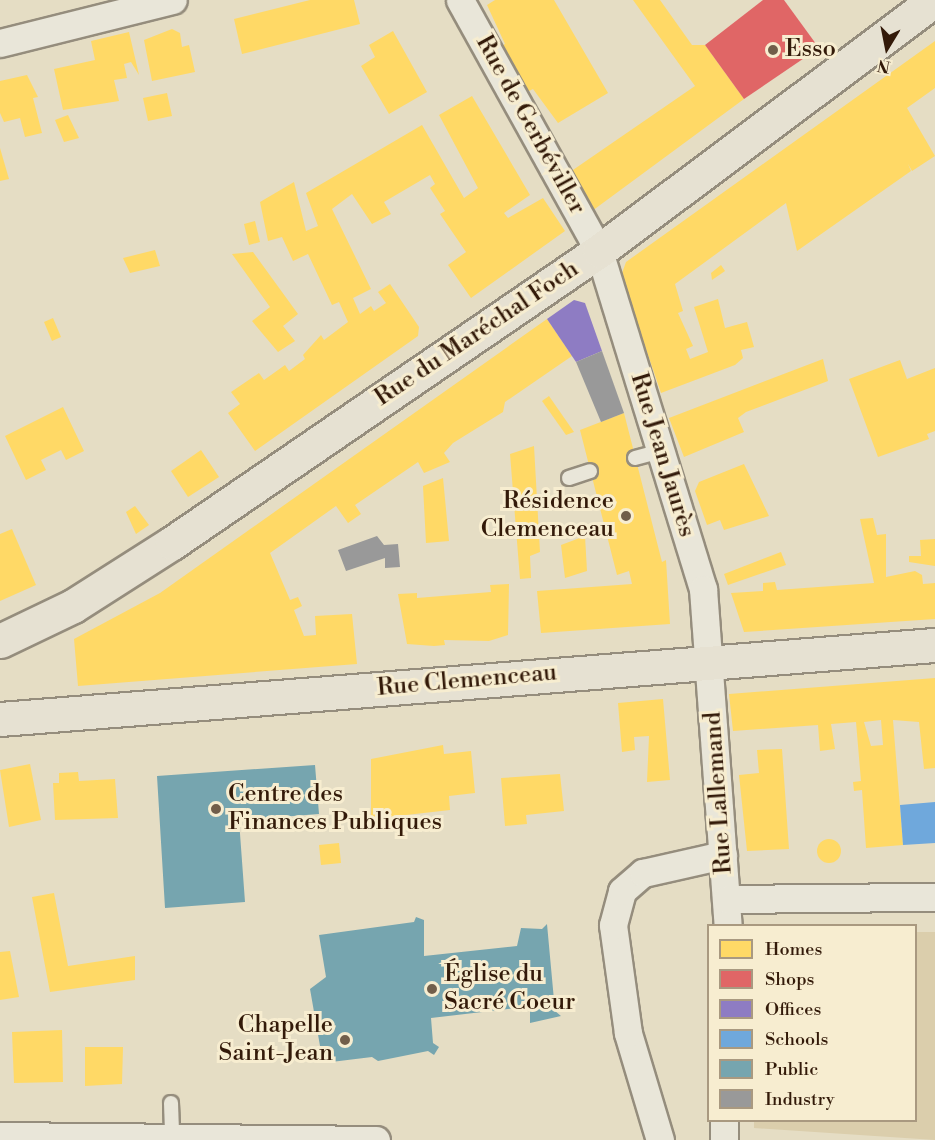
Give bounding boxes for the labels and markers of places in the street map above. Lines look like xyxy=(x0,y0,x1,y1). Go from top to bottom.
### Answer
place label: Esso xyxy=(785,36,836,64)
marker: Esso xyxy=(766,43,780,57)
place label: Résidence Clemenceau xyxy=(481,488,614,544)
marker: Résidence Clemenceau xyxy=(619,509,633,523)
place label: Centre des Finances Publiques xyxy=(228,781,442,837)
marker: Centre des Finances Publiques xyxy=(209,802,223,816)
place label: Église du Sacré Coeur xyxy=(444,961,575,1017)
marker: Église du Sacré Coeur xyxy=(425,982,439,996)
place label: Chapelle Saint-Jean xyxy=(219,1012,333,1068)
marker: Chapelle Saint-Jean xyxy=(338,1033,352,1047)

